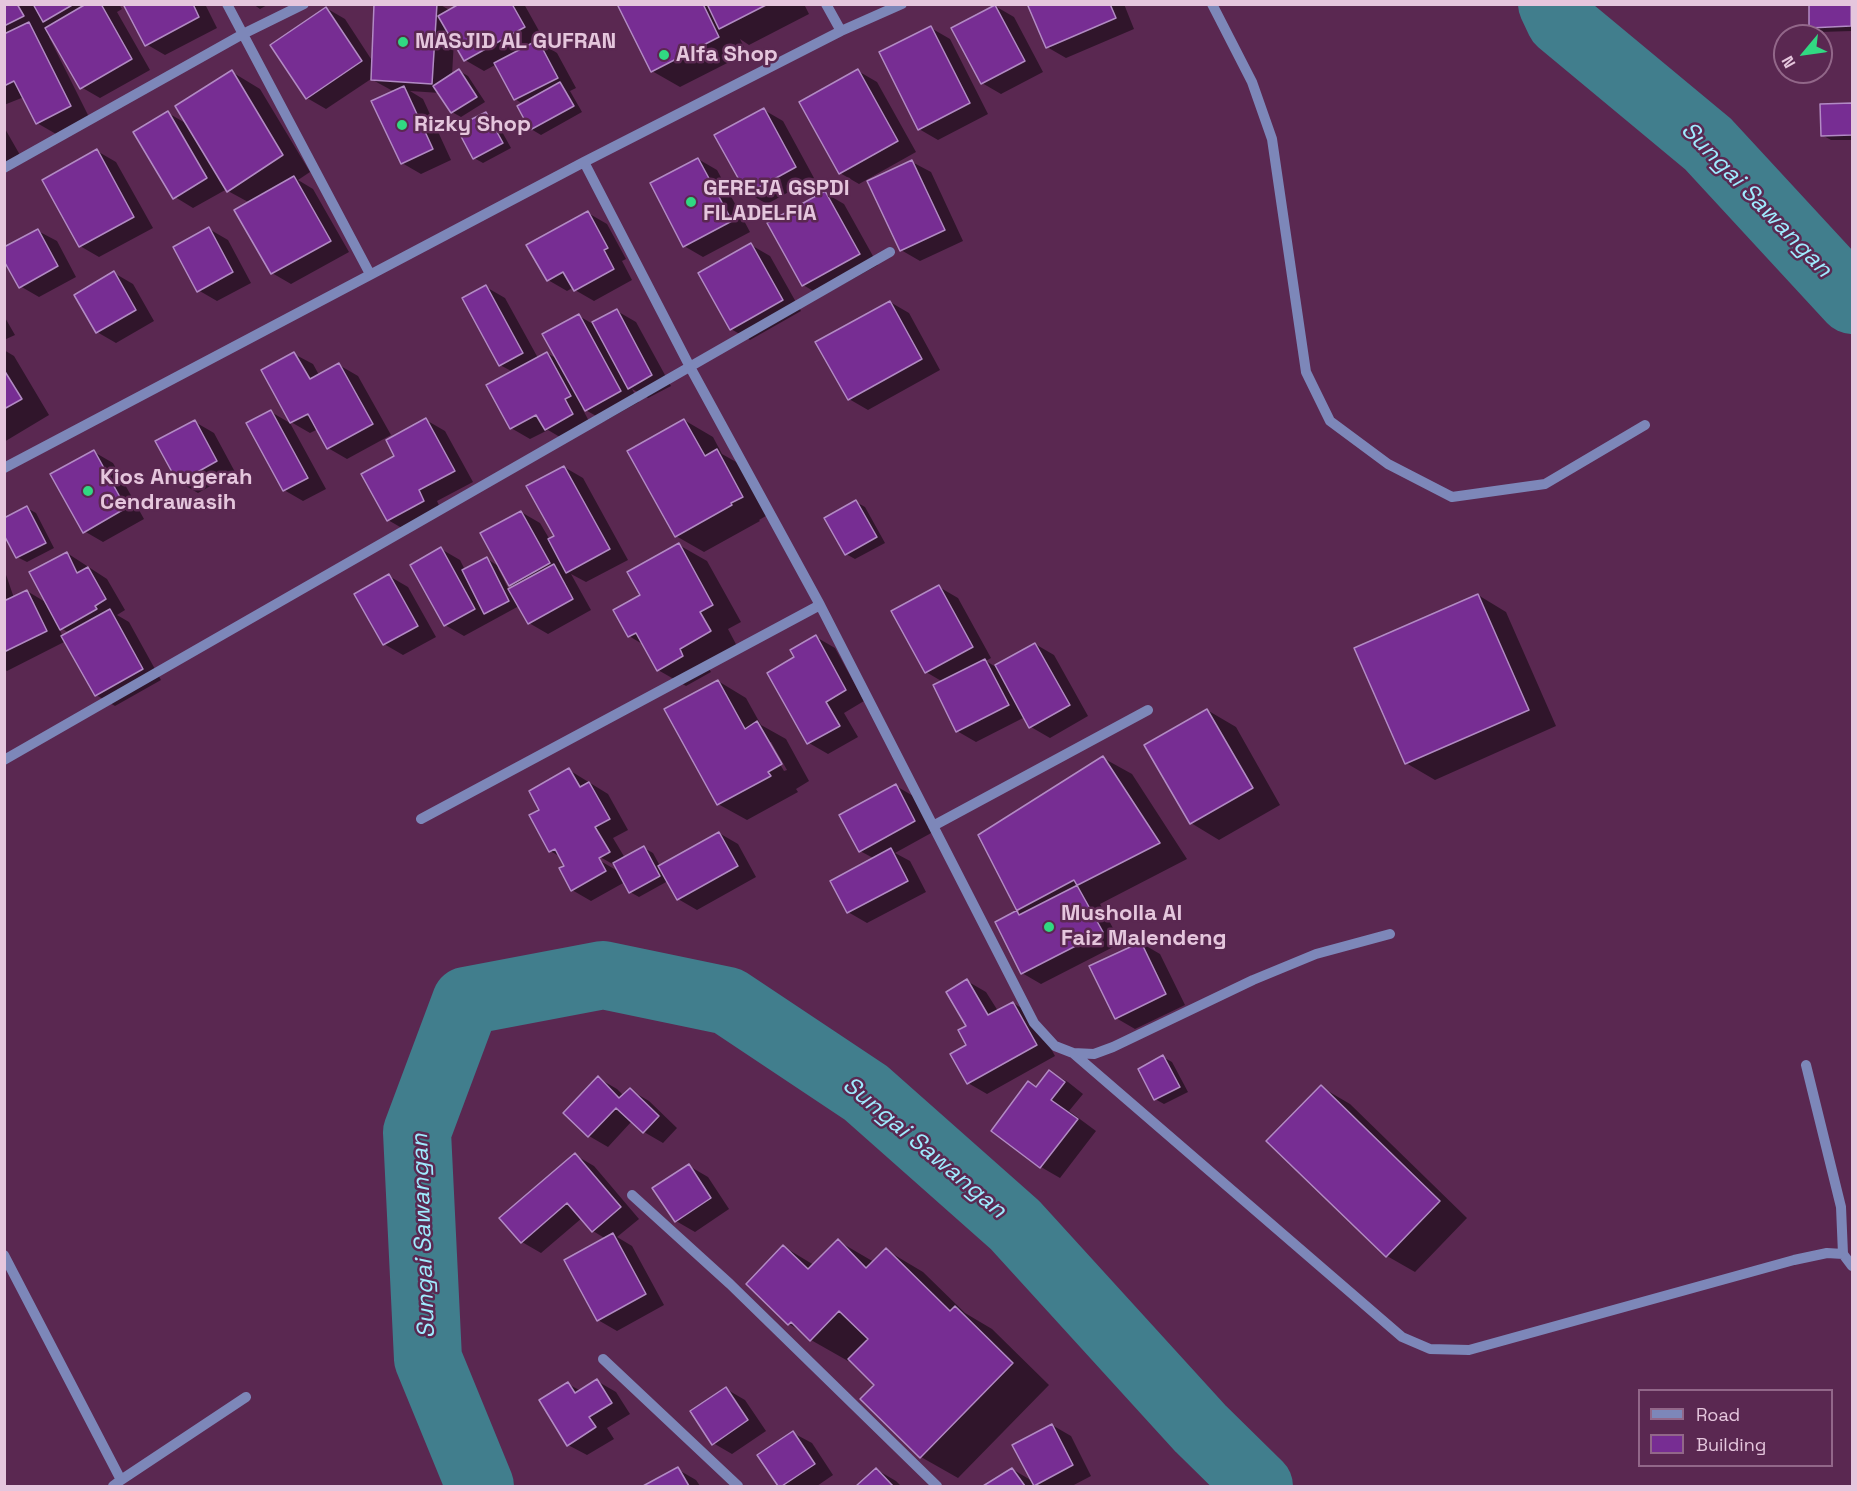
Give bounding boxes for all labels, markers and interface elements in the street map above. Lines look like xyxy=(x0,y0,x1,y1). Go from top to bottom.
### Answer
north arrow xyxy=(1773,24,1833,84)
place label: MASJID AL GUFRAN xyxy=(415,29,616,55)
marker: MASJID AL GUFRAN xyxy=(396,35,410,49)
place label: Alfa Shop xyxy=(676,42,778,68)
marker: Alfa Shop xyxy=(657,48,671,62)
text: N xyxy=(1777,52,1800,72)
place label: Rizky Shop xyxy=(414,112,531,138)
water label: Sungai Sawangan xyxy=(1674,116,1838,284)
marker: Rizky Shop xyxy=(395,118,409,132)
place label: GEREJA GSPDI FILADELFIA xyxy=(703,176,850,228)
marker: GEREJA GSPDI FILADELFIA xyxy=(684,195,698,209)
place label: Kios Anugerah Cendrawasih xyxy=(100,465,253,516)
marker: Kios Anugerah Cendrawasih xyxy=(81,484,95,498)
place label: Musholla Al Faiz Malendeng xyxy=(1061,901,1227,952)
marker: Musholla Al Faiz Malendeng xyxy=(1042,920,1056,934)
water label: Sungai Sawangan xyxy=(836,1071,1012,1225)
water label: Sungai Sawangan xyxy=(406,1133,442,1339)
legend xyxy=(1638,1389,1833,1467)
text: Road xyxy=(1696,1403,1740,1426)
text: Building xyxy=(1696,1433,1766,1456)

